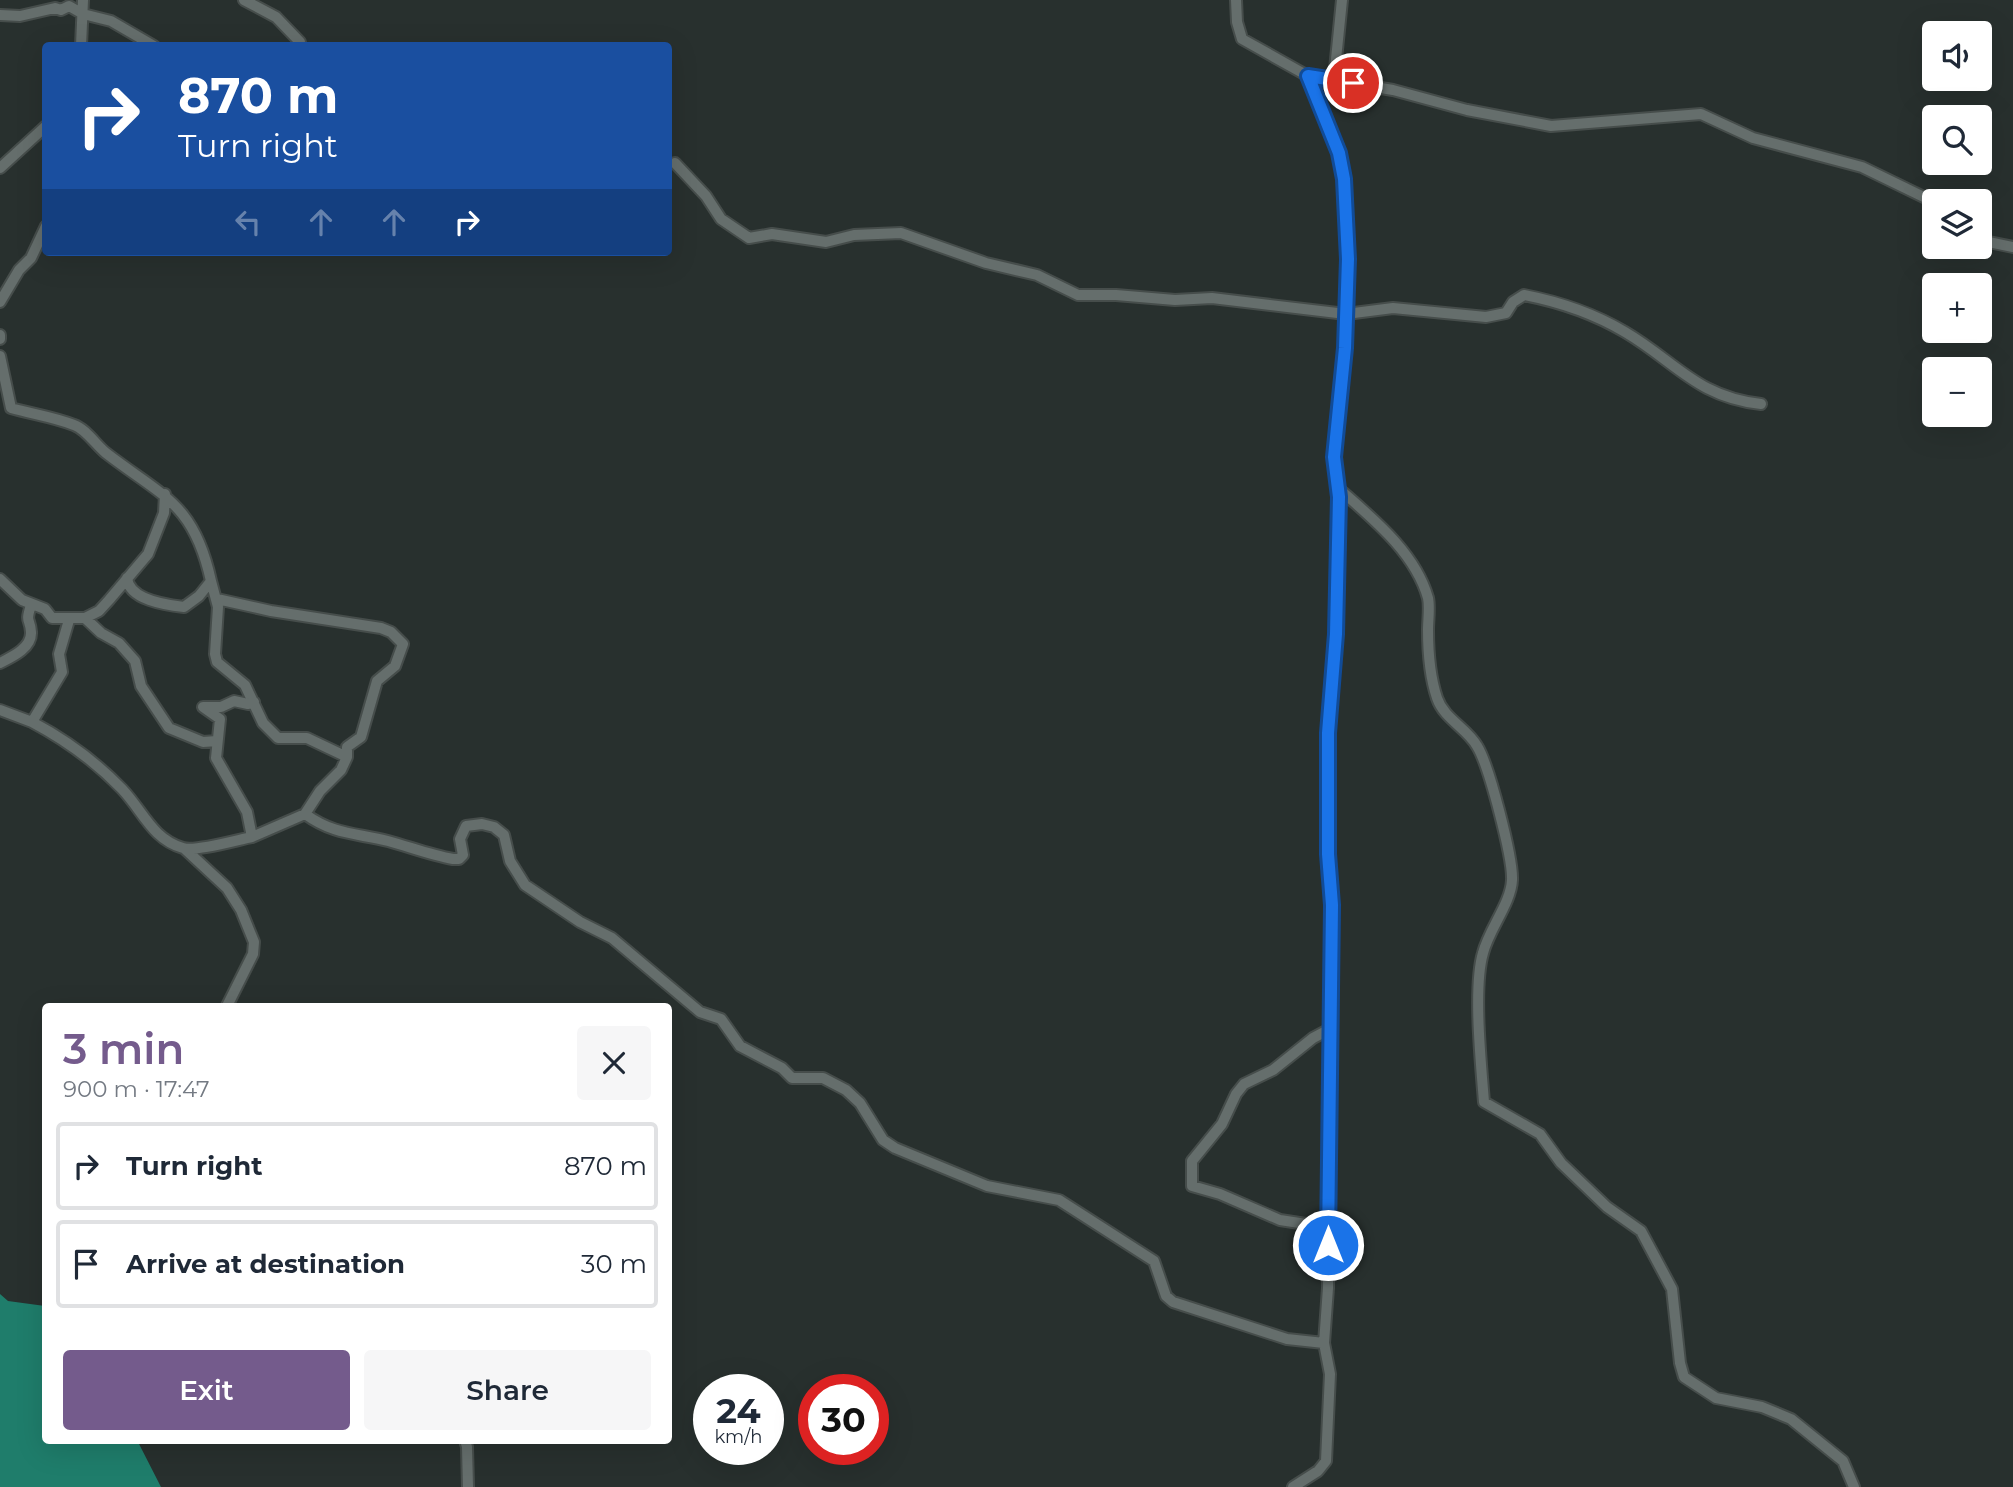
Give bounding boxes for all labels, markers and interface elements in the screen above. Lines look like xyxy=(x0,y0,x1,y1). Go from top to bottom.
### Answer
map controls xyxy=(1922,21,1992,427)
button: sound xyxy=(1922,21,1992,91)
pin xyxy=(1323,53,1383,113)
icon: arrive xyxy=(1334,64,1372,102)
text: 870 m xyxy=(178,66,338,125)
icon: right xyxy=(63,70,154,161)
button: search xyxy=(1922,105,1992,175)
text: Turn right xyxy=(178,126,338,165)
button: layers xyxy=(1922,189,1992,259)
icon: left xyxy=(229,203,267,241)
icon: ahead xyxy=(302,203,340,241)
icon: ahead xyxy=(375,203,413,241)
icon: right xyxy=(448,203,486,241)
button: + xyxy=(1922,273,1992,343)
button: − xyxy=(1922,357,1992,427)
text: 3 min xyxy=(63,1023,184,1075)
button: close xyxy=(577,1026,651,1100)
text: 900 m · 17:47 xyxy=(63,1075,210,1103)
icon: right xyxy=(67,1147,105,1185)
text: Turn right xyxy=(126,1150,262,1182)
text: 870 m xyxy=(564,1150,647,1182)
position arrow xyxy=(1291,1208,1365,1282)
icon: arrive xyxy=(67,1245,105,1283)
text: Arrive at destination xyxy=(126,1248,405,1280)
text: 30 m xyxy=(581,1248,647,1280)
button: Exit xyxy=(63,1350,350,1430)
button: Share xyxy=(364,1350,651,1430)
speed limit sign: 30 xyxy=(798,1374,889,1465)
text: 24 xyxy=(716,1389,761,1432)
text: km/h xyxy=(714,1426,763,1448)

